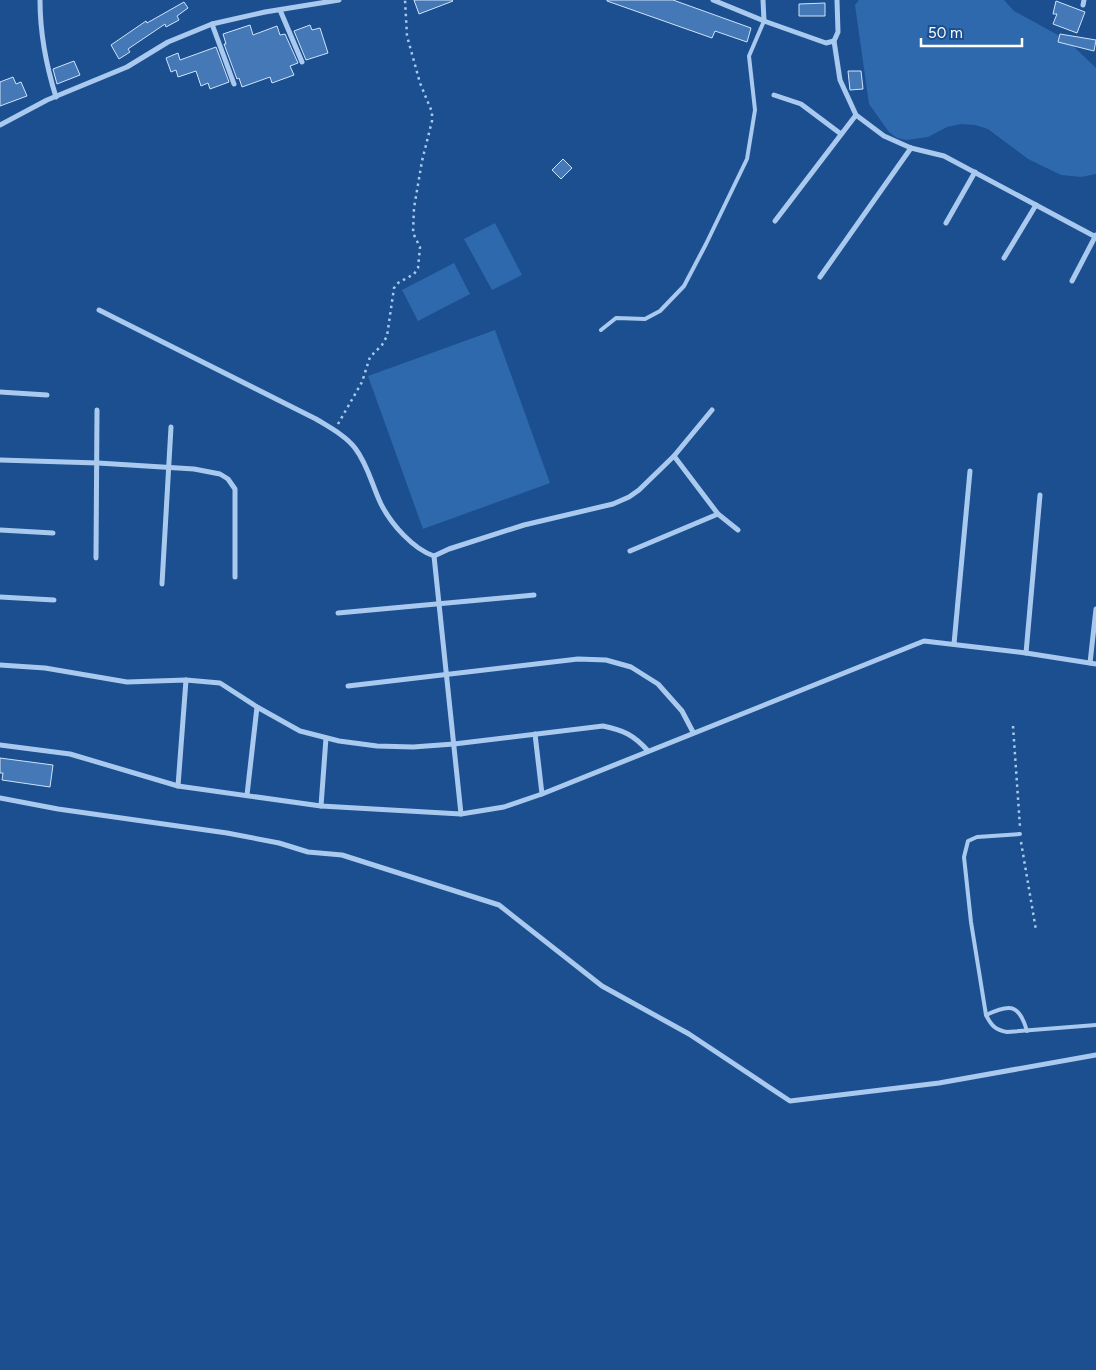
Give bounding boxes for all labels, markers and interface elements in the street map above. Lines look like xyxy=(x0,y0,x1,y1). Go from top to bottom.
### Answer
scale bar xyxy=(921,15,1022,47)
text: 50 m xyxy=(928,24,963,42)

